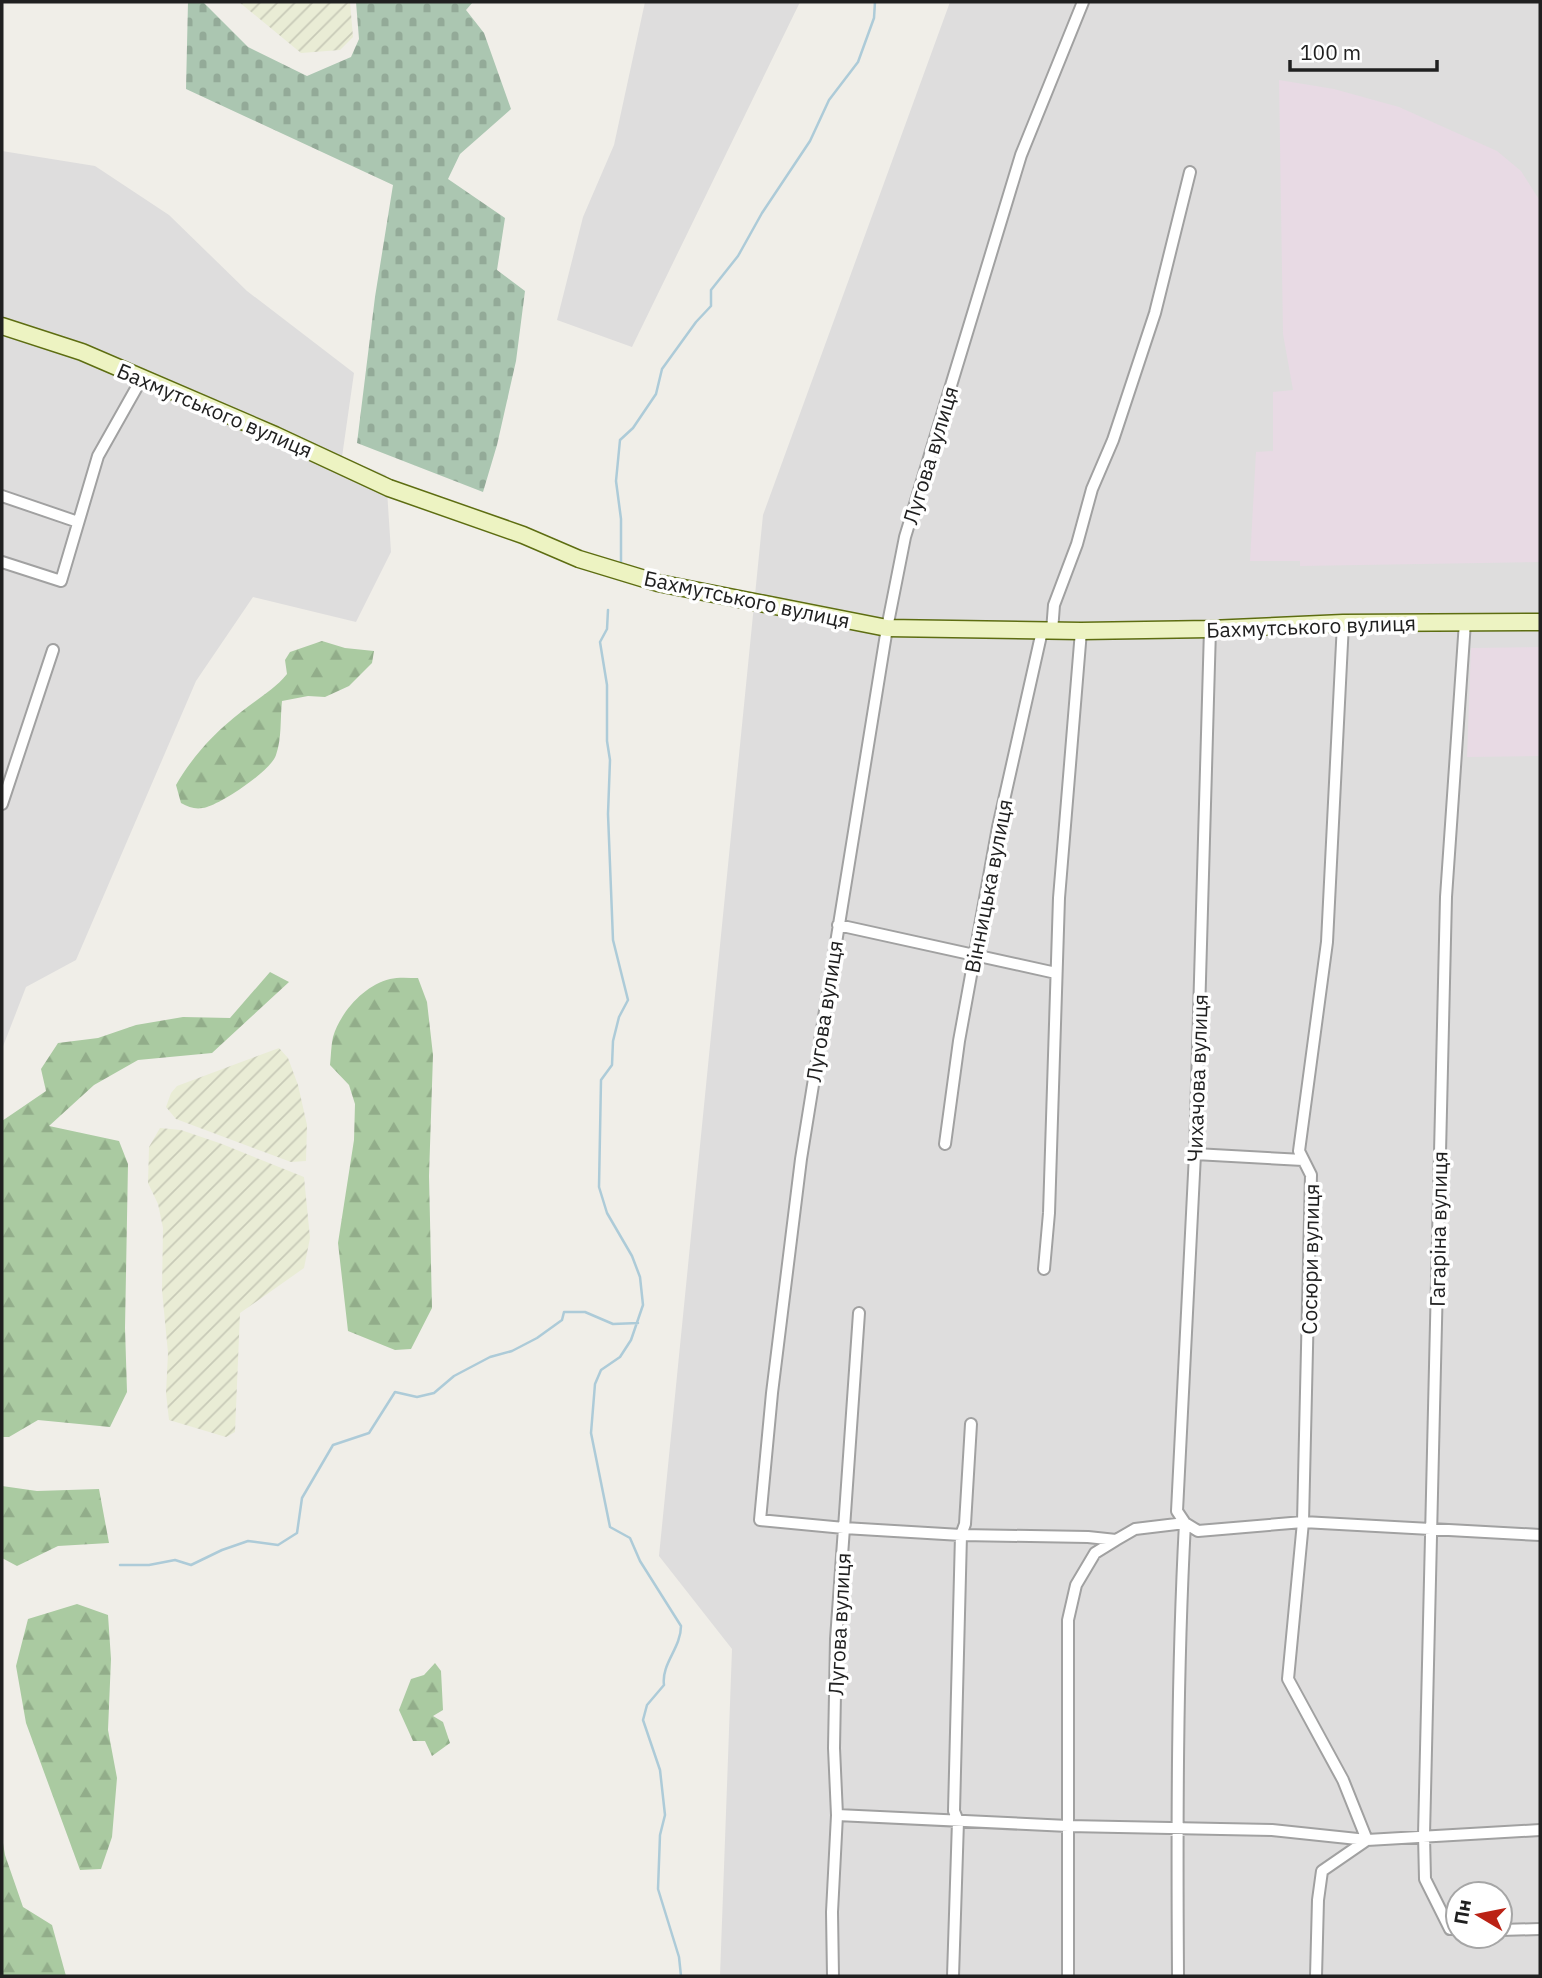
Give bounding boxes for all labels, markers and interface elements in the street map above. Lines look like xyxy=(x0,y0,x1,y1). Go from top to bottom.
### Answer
scale bar xyxy=(1290,28,1437,72)
text: 100 m xyxy=(1300,38,1361,66)
street label: Бахмутського вулиця xyxy=(113,356,317,464)
street label: Лугова вулиця xyxy=(896,383,964,527)
street label: Бахмутського вулиця xyxy=(641,563,853,635)
street label: Бахмутського вулиця xyxy=(1206,608,1416,644)
street label: Вінницька вулиця xyxy=(957,797,1019,975)
street label: Лугова вулиця xyxy=(799,938,849,1084)
street label: Чихачова вулиця xyxy=(1180,994,1214,1162)
street label: Гагаріна вулиця xyxy=(1423,1151,1453,1307)
street label: Сосюри вулиця xyxy=(1295,1183,1325,1335)
street label: Лугова вулиця xyxy=(821,1552,857,1696)
north arrow xyxy=(1444,1880,1514,1950)
text: Пн xyxy=(1448,1898,1476,1926)

